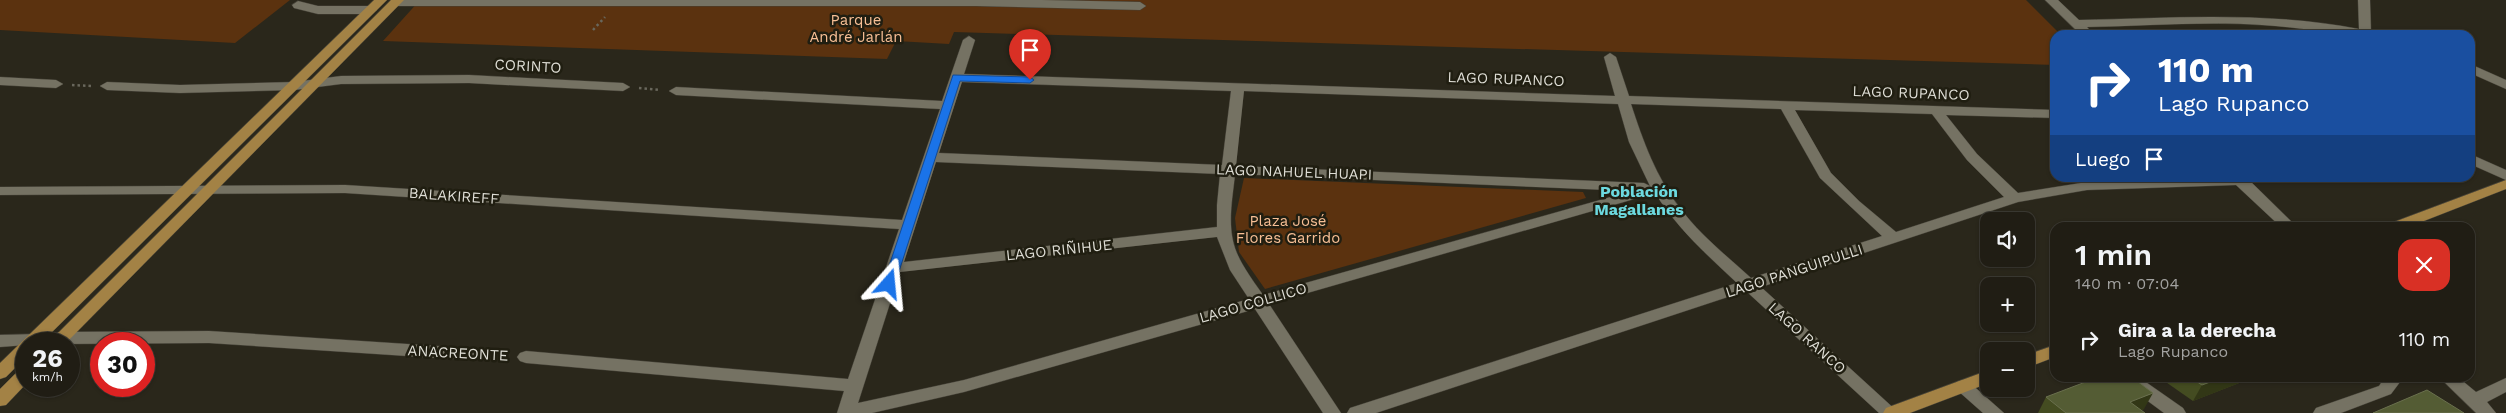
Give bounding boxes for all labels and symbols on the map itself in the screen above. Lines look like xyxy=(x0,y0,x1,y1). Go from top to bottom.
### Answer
park label: Parque André Jarlán xyxy=(809,11,903,46)
pin xyxy=(1009,29,1051,80)
street label: CORINTO xyxy=(494,55,562,77)
street label: LAGO RUPANCO xyxy=(1447,68,1565,90)
street label: LAGO RUPANCO xyxy=(1852,82,1970,104)
street label: LAGO NAHUEL HUAPI xyxy=(1216,160,1372,184)
district label: Población Magallanes xyxy=(1594,182,1684,219)
street label: BALAKIREFF xyxy=(408,184,500,208)
park label: Plaza José Flores Garrido xyxy=(1236,212,1340,247)
street label: LAGO RIÑIHUE xyxy=(1005,235,1113,265)
street label: LAGO PANGUIPULLI xyxy=(1723,240,1865,302)
position arrow xyxy=(862,257,914,309)
street label: LAGO COLLICO xyxy=(1197,279,1309,327)
street label: LAGO RANCO xyxy=(1765,298,1849,378)
speed limit sign: 30 xyxy=(90,332,155,397)
street label: ANACREONTE xyxy=(407,341,509,365)

